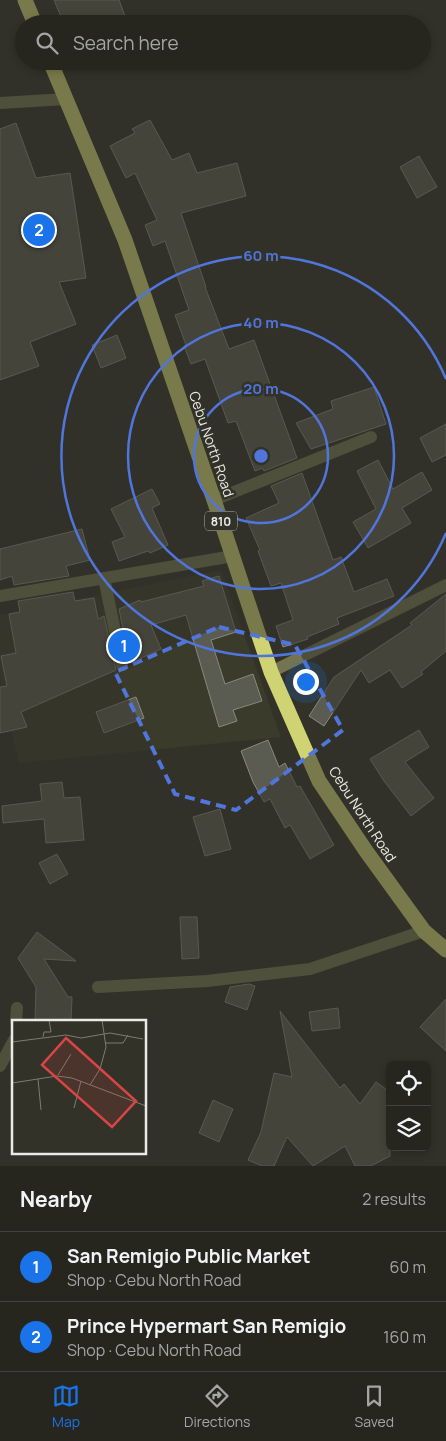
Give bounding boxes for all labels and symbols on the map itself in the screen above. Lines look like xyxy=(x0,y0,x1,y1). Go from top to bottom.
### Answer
pin: 2 xyxy=(23,211,55,249)
text: 60 m xyxy=(243,245,279,266)
text: 40 m xyxy=(243,312,279,333)
text: 20 m xyxy=(243,378,279,399)
street label: Cebu North Road xyxy=(185,389,239,499)
centre of rings xyxy=(252,447,270,465)
road number: 810 xyxy=(205,512,237,530)
pin: 1 xyxy=(108,627,140,665)
your location xyxy=(293,669,319,695)
street label: Cebu North Road xyxy=(325,763,401,865)
inset map xyxy=(12,1020,146,1154)

